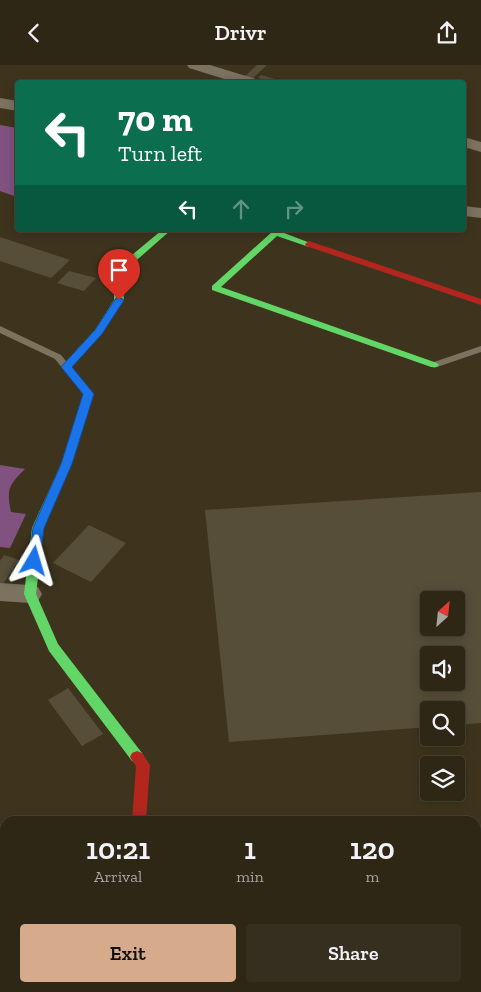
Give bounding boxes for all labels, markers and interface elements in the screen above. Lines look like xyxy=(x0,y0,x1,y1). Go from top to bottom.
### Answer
icon: back xyxy=(20,19,48,47)
text: Drivr xyxy=(214,19,267,46)
icon: share xyxy=(433,19,461,47)
text: 70 m xyxy=(118,98,193,140)
icon: left xyxy=(35,100,100,165)
text: Turn left xyxy=(118,140,202,167)
icon: left xyxy=(174,195,202,223)
icon: ahead xyxy=(227,195,255,223)
icon: right xyxy=(280,195,308,223)
pin xyxy=(98,249,140,300)
icon: arrive xyxy=(105,256,133,284)
position arrow xyxy=(7,534,59,586)
north arrow xyxy=(420,591,465,636)
map controls xyxy=(420,591,465,801)
button: sound xyxy=(420,646,465,691)
button: search xyxy=(420,701,465,746)
button: layers xyxy=(420,756,465,801)
text: 10:21 xyxy=(86,831,150,867)
text: 1 xyxy=(244,831,256,867)
text: 120 xyxy=(350,831,395,867)
text: Arrival xyxy=(94,867,142,886)
text: min xyxy=(236,867,264,886)
text: m xyxy=(365,867,379,886)
button: Exit xyxy=(20,924,236,982)
button: Share xyxy=(246,924,461,982)

